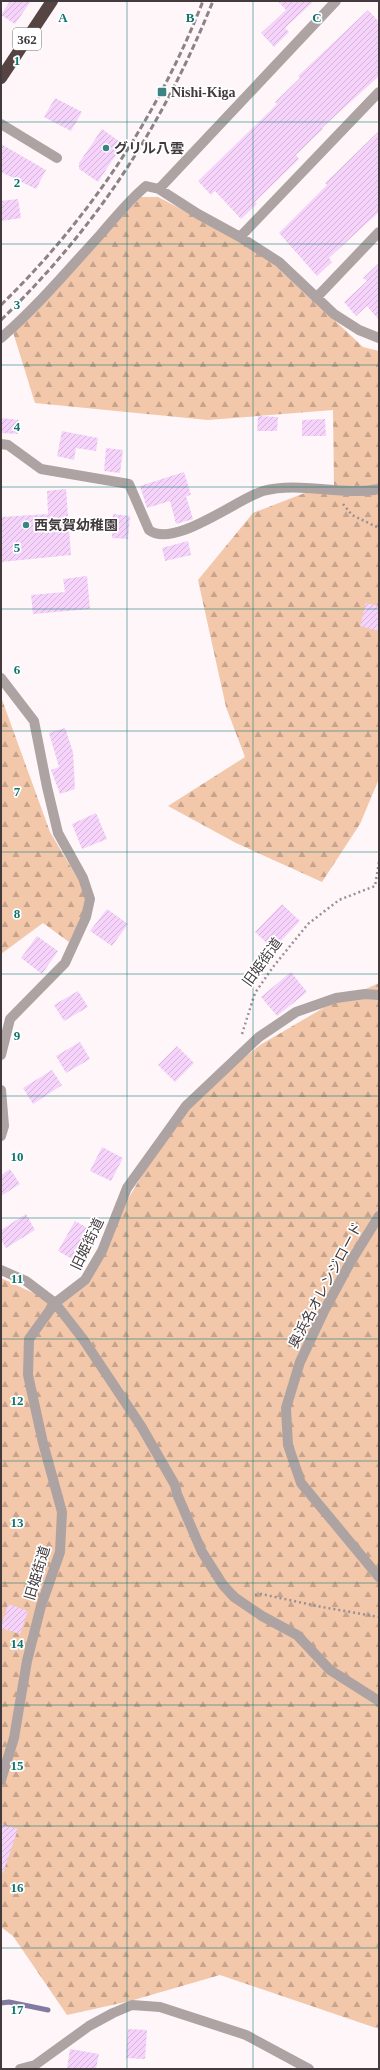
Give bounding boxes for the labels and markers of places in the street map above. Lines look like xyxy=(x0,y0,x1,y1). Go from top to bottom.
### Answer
place label: Nishi-Kiga xyxy=(171,85,236,100)
marker: Nishi-Kiga xyxy=(156,86,168,98)
place label: グリル八雲 xyxy=(114,140,184,156)
marker: グリル八雲 xyxy=(101,143,111,153)
place label: 西気賀幼稚園 xyxy=(34,517,118,533)
marker: 西気賀幼稚園 xyxy=(21,520,31,530)

